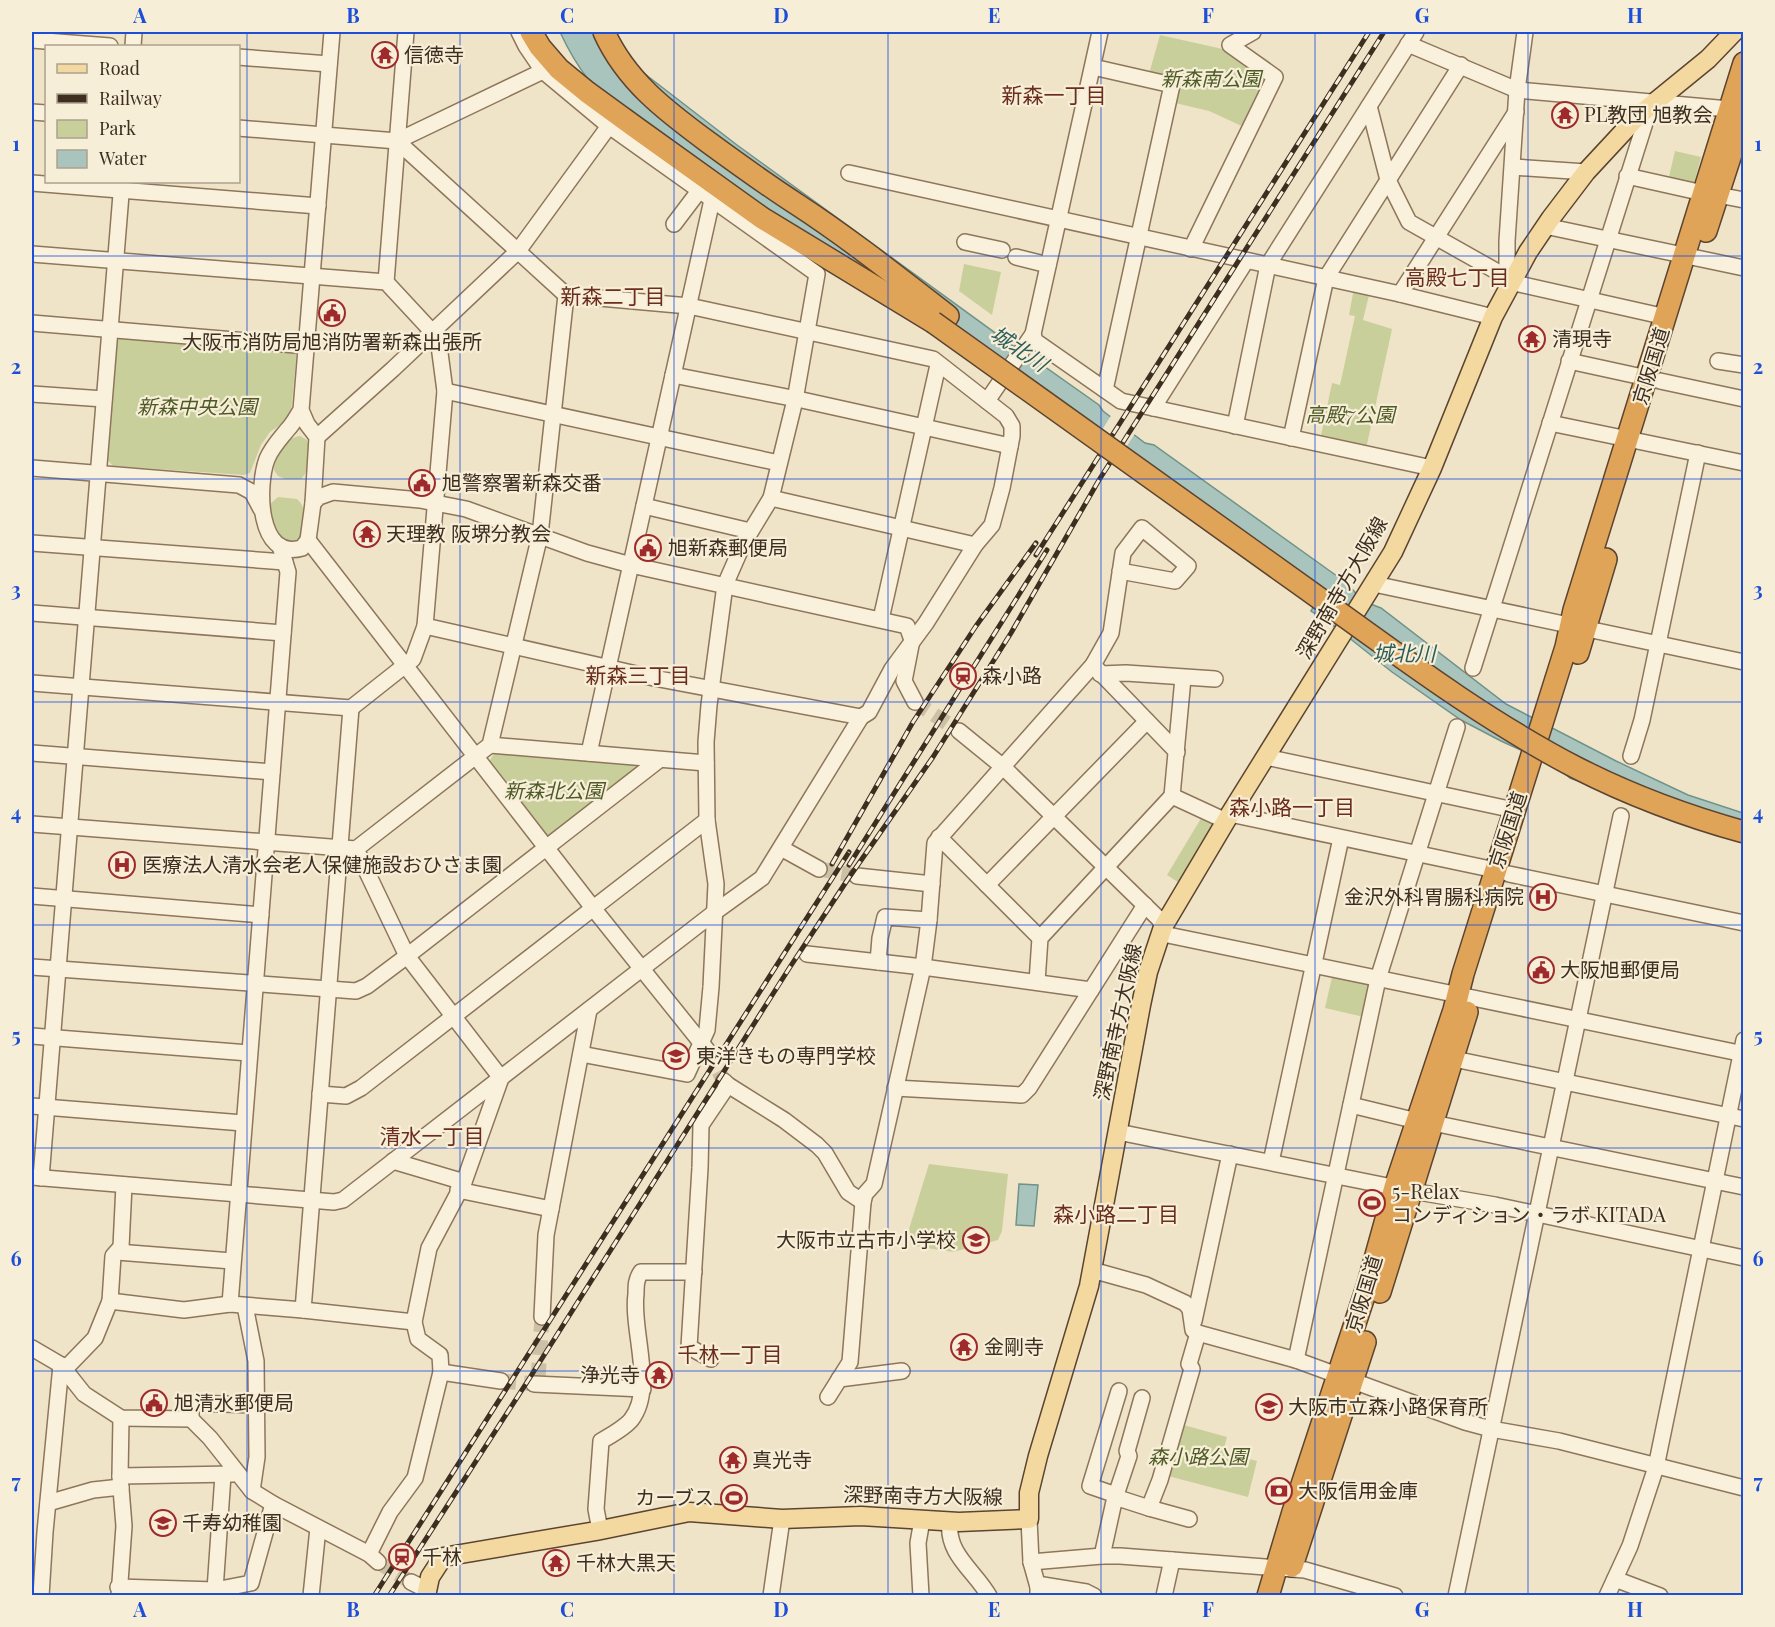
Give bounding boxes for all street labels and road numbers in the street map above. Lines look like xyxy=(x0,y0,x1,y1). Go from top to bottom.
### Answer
street label: 京阪国道 xyxy=(1625,323,1674,408)
street label: 深野南寺方大阪線 xyxy=(1289,511,1392,663)
street label: 京阪国道 xyxy=(1481,787,1532,872)
street label: 深野南寺方大阪線 xyxy=(1087,941,1146,1103)
street label: 京阪国道 xyxy=(1338,1251,1387,1336)
street label: 深野南寺方大阪線 xyxy=(843,1480,1003,1509)

